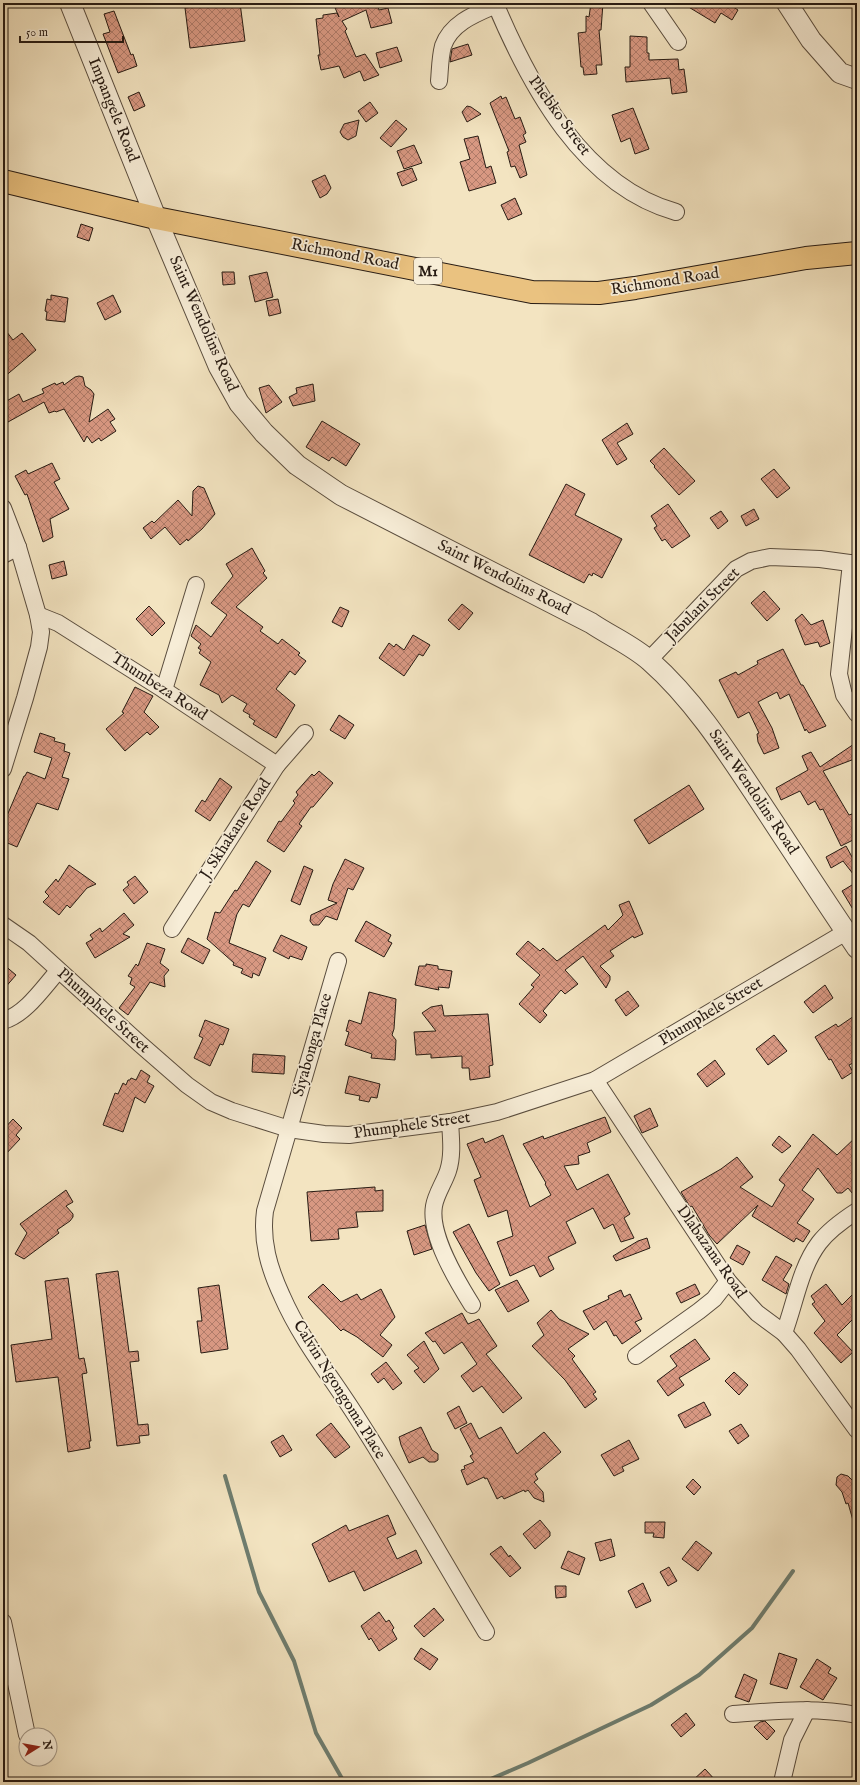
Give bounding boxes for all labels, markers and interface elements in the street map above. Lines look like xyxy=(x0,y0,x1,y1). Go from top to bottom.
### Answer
scale bar xyxy=(20,18,123,44)
text: 50 m xyxy=(26,25,48,40)
street label: Impangele Road xyxy=(83,55,143,165)
street label: Phebko Street xyxy=(523,72,595,160)
street label: Richmond Road xyxy=(289,235,401,275)
street label: Saint Wendolins Road xyxy=(164,253,242,396)
road number: M1 xyxy=(414,258,442,284)
street label: Richmond Road xyxy=(609,264,721,300)
street label: Saint Wendolins Road xyxy=(434,536,574,620)
street label: Jabulani Street xyxy=(660,563,745,648)
street label: Thumbeza Road xyxy=(107,648,211,726)
street label: Saint Wendolins Road xyxy=(704,726,803,859)
street label: J. Skhakane Road xyxy=(195,774,276,885)
street label: Phumphele Street xyxy=(53,964,154,1058)
street label: Phumphele Street xyxy=(655,973,767,1051)
street label: Siyabonga Place xyxy=(289,991,337,1099)
street label: Phumphele Street xyxy=(352,1108,472,1144)
street label: Dlabazana Road xyxy=(672,1202,751,1303)
street label: Calvin Ngongoma Place xyxy=(288,1317,390,1463)
north arrow xyxy=(18,1727,58,1767)
text: N xyxy=(39,1738,55,1752)

